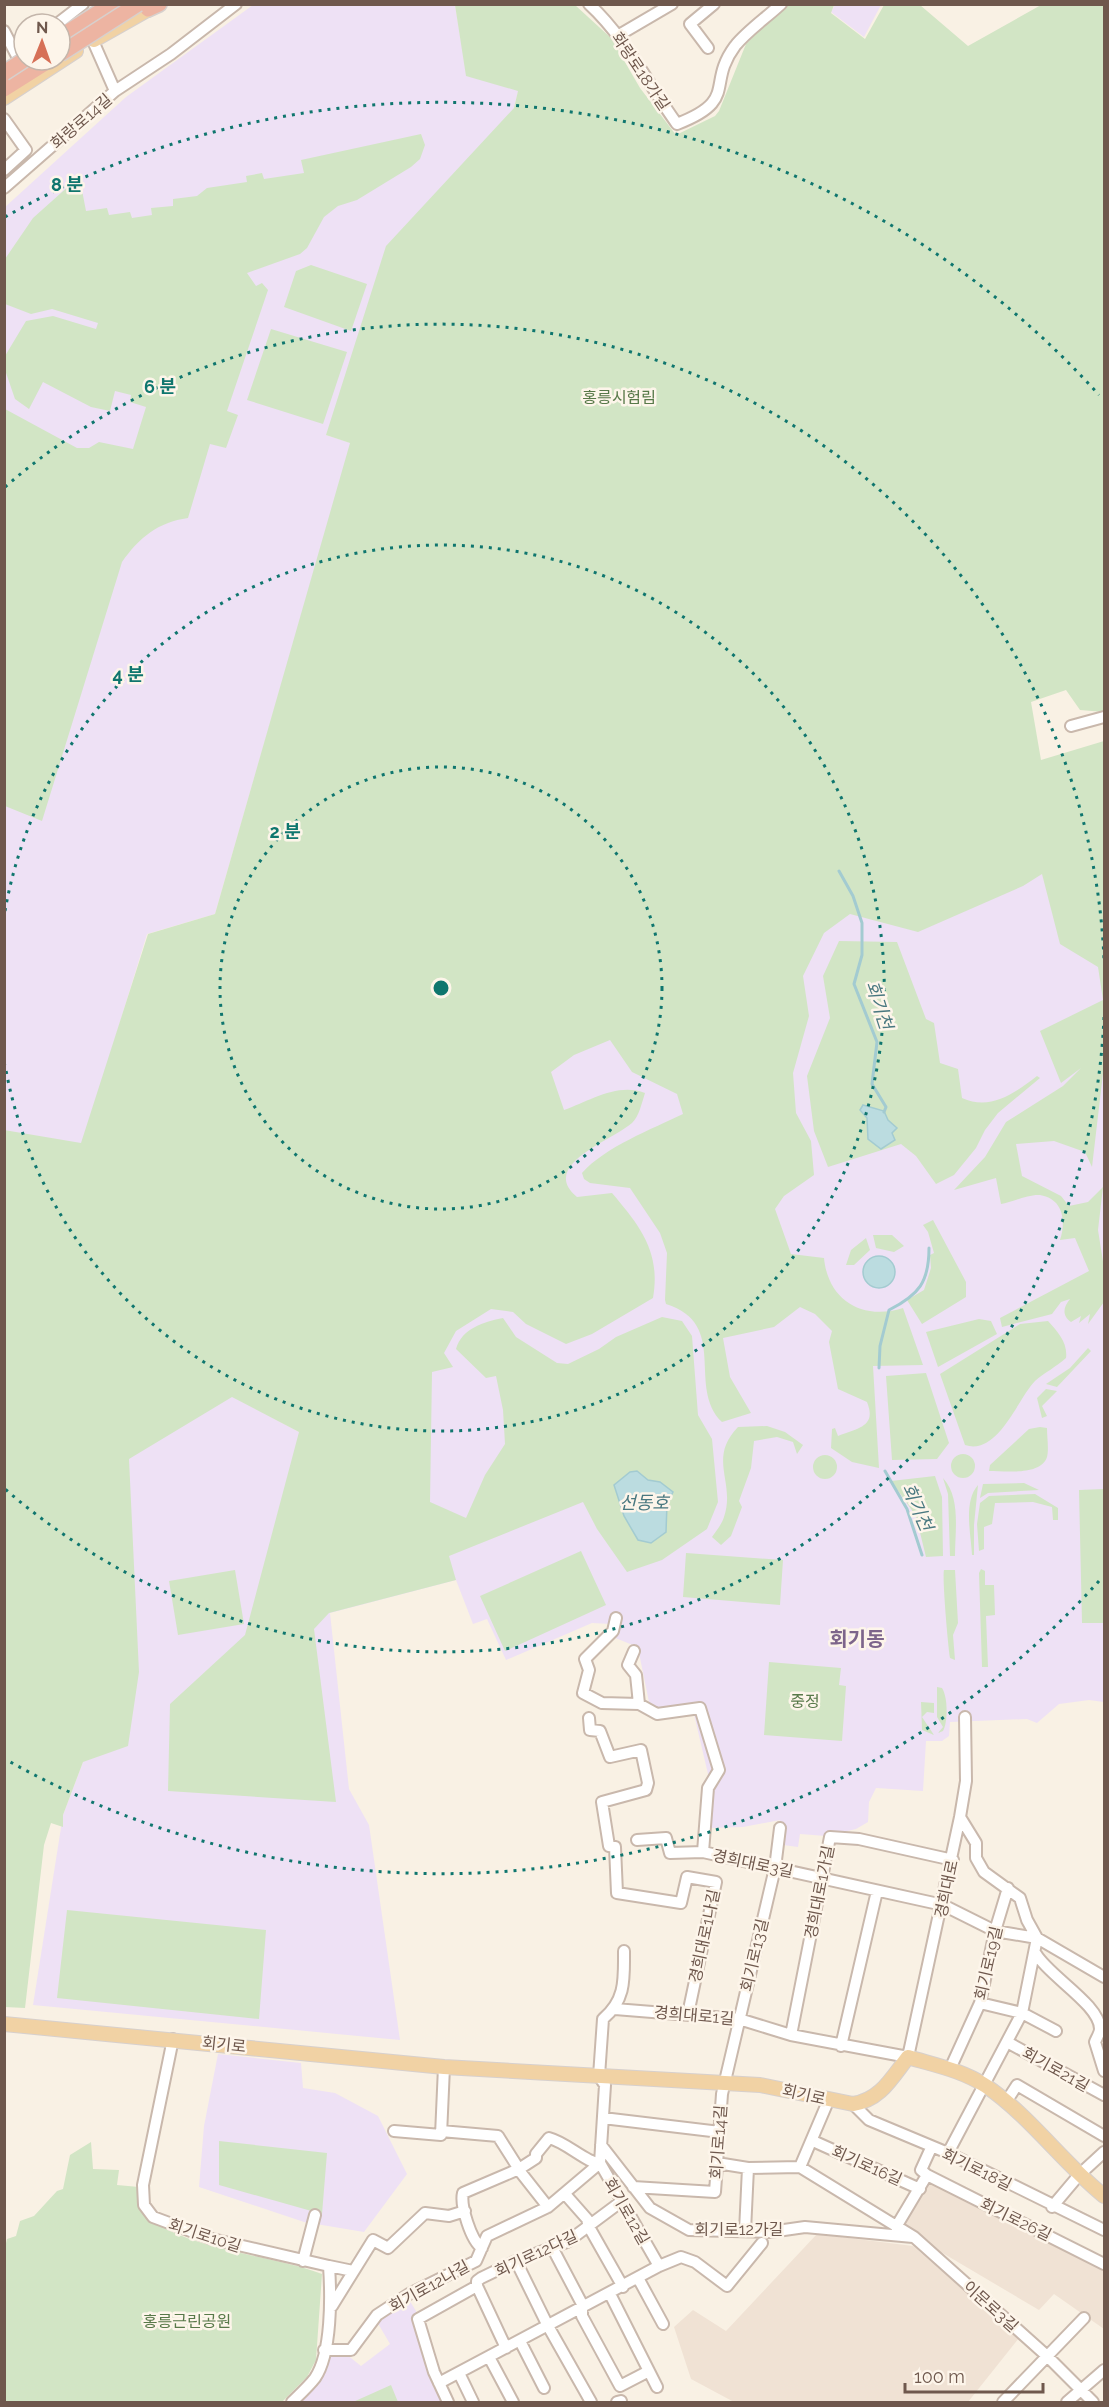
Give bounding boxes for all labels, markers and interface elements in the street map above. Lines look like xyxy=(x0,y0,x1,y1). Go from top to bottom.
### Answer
north arrow xyxy=(12,12,72,72)
text: N xyxy=(36,18,49,37)
street label: 화랑로18가길 xyxy=(608,29,674,114)
street label: 화랑로14길 xyxy=(47,90,116,153)
text: 8 분 xyxy=(51,174,83,195)
text: 6 분 xyxy=(144,376,176,397)
park label: 홍릉시험림 xyxy=(582,388,656,407)
text: 4 분 xyxy=(112,664,144,685)
text: 2 분 xyxy=(269,821,301,842)
centre of rings xyxy=(431,978,451,998)
water label: 회기천 xyxy=(862,978,898,1034)
water label: 회기천 xyxy=(898,1480,938,1536)
water label: 선동호 xyxy=(619,1492,670,1513)
district label: 회기동 xyxy=(829,1627,885,1651)
park label: 중정 xyxy=(790,1692,820,1711)
street label: 경희대로1가길 xyxy=(801,1844,838,1941)
street label: 경희대로3길 xyxy=(711,1846,795,1881)
street label: 경희대로 xyxy=(931,1858,962,1920)
street label: 경희대로1나길 xyxy=(685,1888,724,1985)
street label: 회기로13길 xyxy=(737,1917,772,1993)
street label: 회기로19길 xyxy=(971,1924,1006,2002)
street label: 경희대로1길 xyxy=(653,2003,735,2028)
street label: 회기로 xyxy=(201,2033,247,2056)
street label: 회기로21길 xyxy=(1019,2043,1093,2096)
street label: 회기로 xyxy=(780,2080,828,2109)
street label: 회기로14길 xyxy=(706,2104,731,2180)
street label: 회기로16길 xyxy=(828,2141,905,2189)
street label: 회기로18길 xyxy=(939,2144,1015,2194)
street label: 회기로12길 xyxy=(600,2174,653,2248)
street label: 회기로26길 xyxy=(977,2194,1054,2245)
street label: 회기로10길 xyxy=(166,2215,244,2256)
street label: 회기로12가길 xyxy=(695,2220,783,2239)
street label: 회기로12다길 xyxy=(492,2226,580,2281)
street label: 회기로12나길 xyxy=(386,2257,473,2316)
street label: 이문로3길 xyxy=(959,2277,1022,2336)
park label: 홍릉근린공원 xyxy=(143,2312,231,2331)
scale bar xyxy=(905,2356,1043,2394)
text: 100 m xyxy=(914,2366,965,2387)

